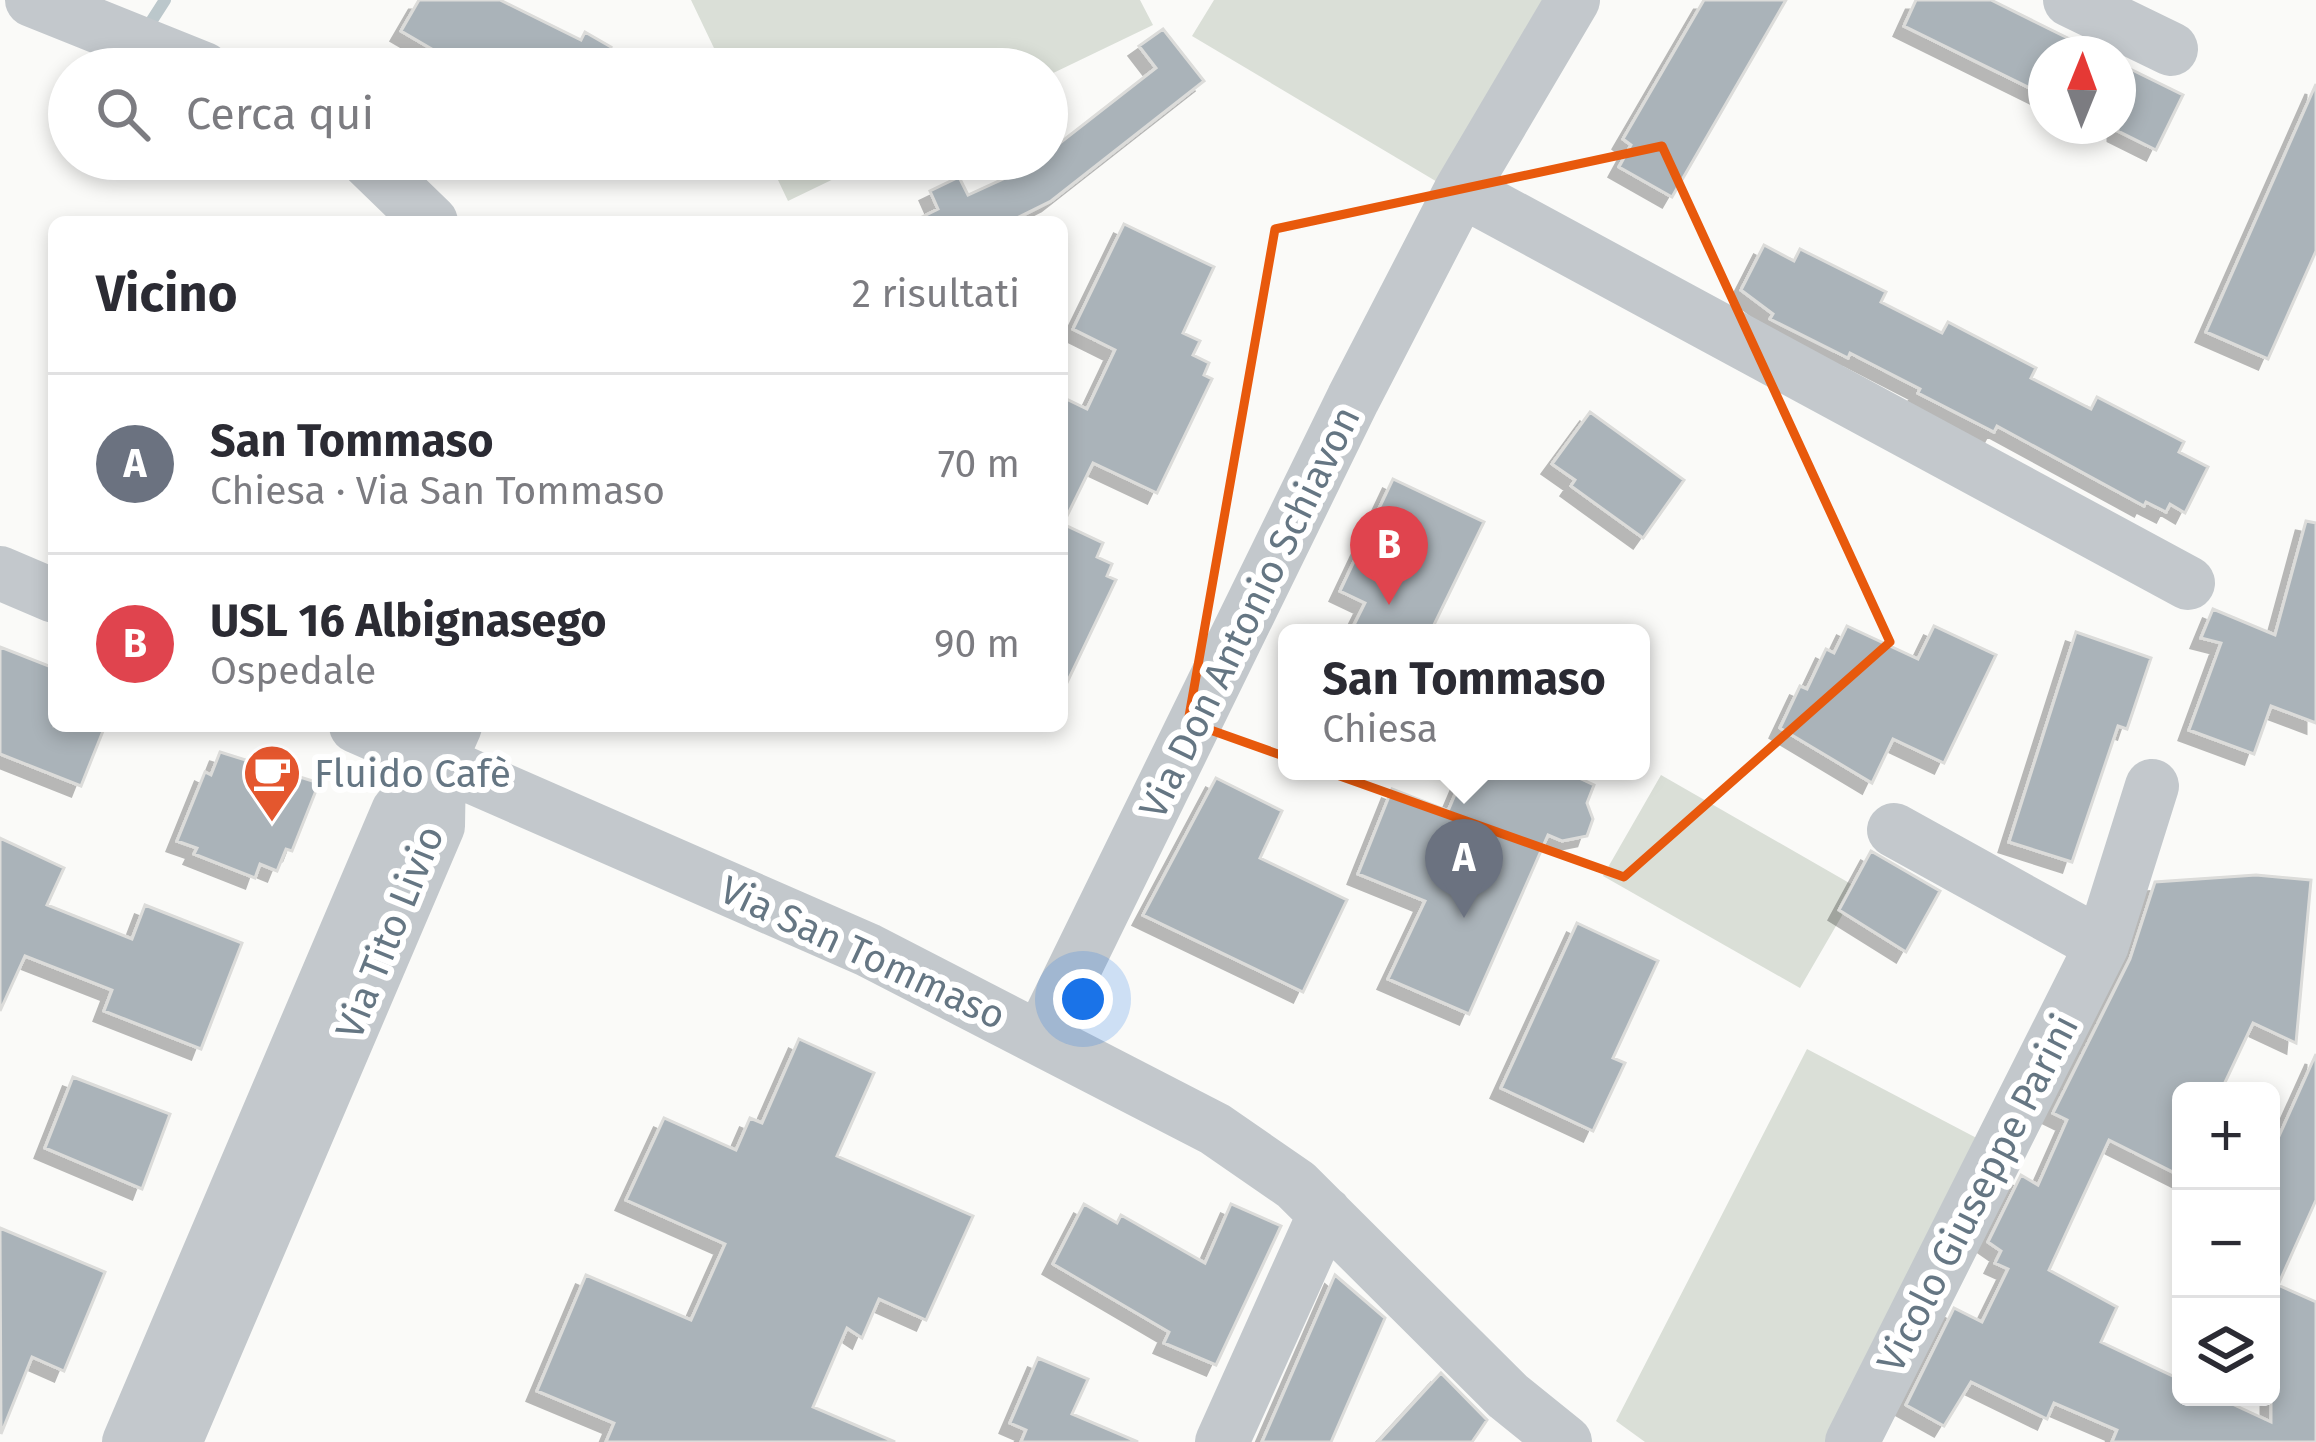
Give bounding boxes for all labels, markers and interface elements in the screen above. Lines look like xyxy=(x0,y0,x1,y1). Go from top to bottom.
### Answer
north arrow xyxy=(2028,36,2136,144)
search box xyxy=(48,48,1068,180)
icon: search xyxy=(90,81,156,147)
text: Cerca qui xyxy=(186,87,374,141)
text: Vicino xyxy=(96,263,237,325)
text: 2 risultati xyxy=(852,271,1020,317)
street label: Via Don Antonio Schiavon xyxy=(1130,399,1370,826)
text: San Tommaso xyxy=(210,414,493,468)
text: A xyxy=(123,441,147,487)
text: 70 m xyxy=(938,441,1020,487)
text: Chiesa · Via San Tommaso xyxy=(210,468,665,514)
pin: B xyxy=(1350,506,1428,605)
text: USL 16 Albignasego xyxy=(210,594,607,648)
text: B xyxy=(123,621,147,667)
text: 90 m xyxy=(934,621,1020,667)
popup xyxy=(1278,624,1650,780)
text: Ospedale xyxy=(210,648,376,694)
text: San Tommaso xyxy=(1322,652,1606,706)
text: Chiesa xyxy=(1322,706,1438,752)
cafe icon: Fluido Cafè xyxy=(241,742,303,824)
place label: Fluido Cafè xyxy=(314,751,511,797)
street label: Via Tito Livio xyxy=(326,819,453,1045)
pin: A xyxy=(1425,819,1503,918)
street label: Via San Tommaso xyxy=(713,867,1012,1039)
your location xyxy=(1053,969,1113,1029)
street label: Vicolo Giuseppe Parini xyxy=(1868,1007,2088,1380)
map controls xyxy=(2172,1082,2280,1406)
button: + xyxy=(2172,1082,2280,1190)
button: − xyxy=(2172,1190,2280,1298)
button: layers xyxy=(2172,1298,2280,1406)

